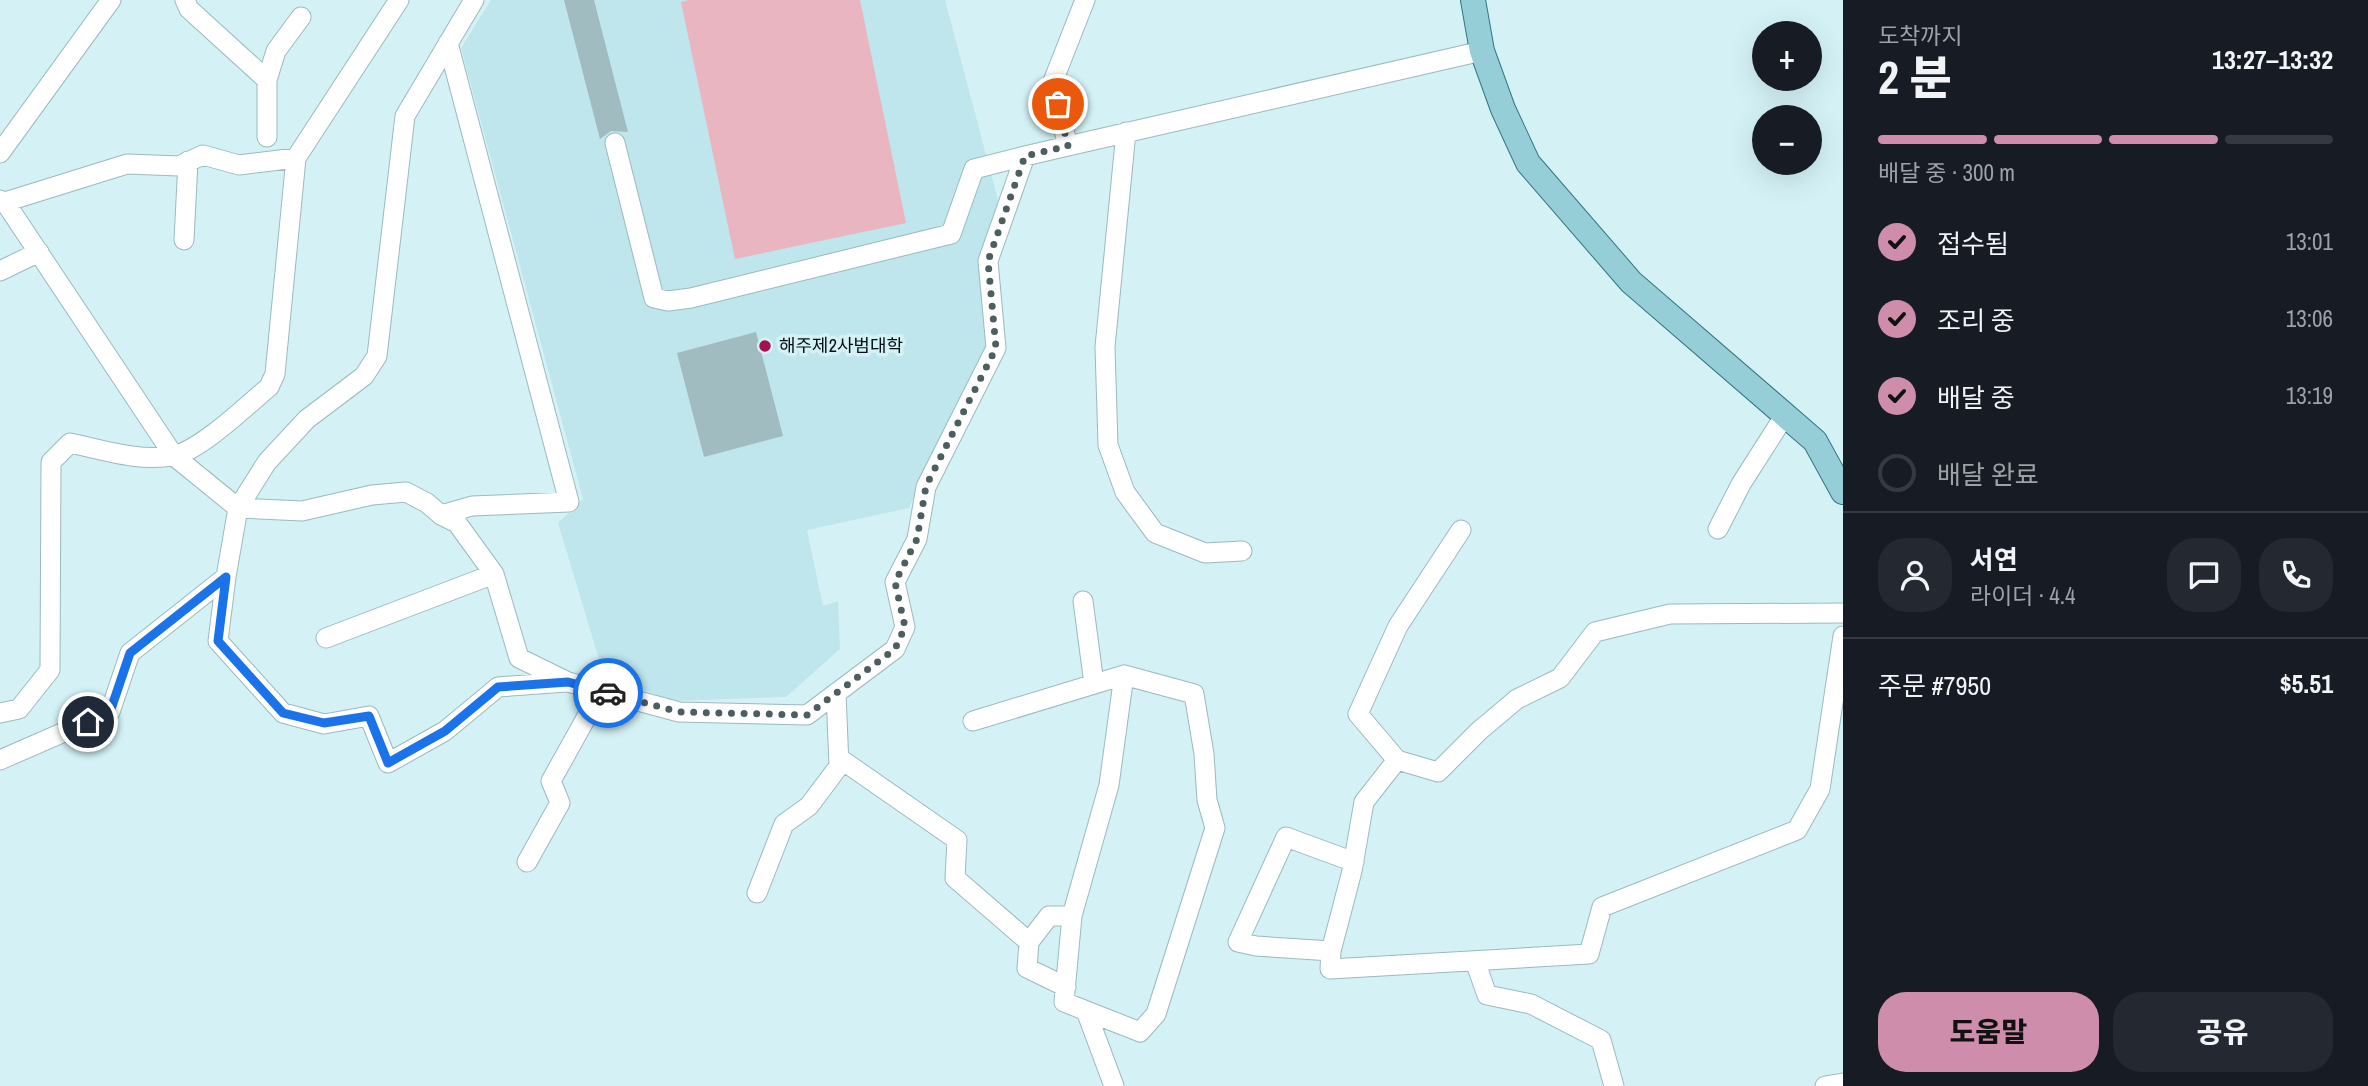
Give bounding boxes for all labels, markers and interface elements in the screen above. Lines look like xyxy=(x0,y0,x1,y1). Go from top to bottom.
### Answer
text: 도착까지 xyxy=(1878,20,1963,51)
map controls xyxy=(1752,21,1822,175)
button: + xyxy=(1752,21,1822,91)
text: 13:27–13:32 xyxy=(2212,42,2333,77)
text: 2 분 xyxy=(1878,46,1952,108)
pin xyxy=(1028,74,1088,134)
icon: bag xyxy=(1039,85,1077,123)
button: − xyxy=(1752,105,1822,175)
text: 배달 중 · 300 m xyxy=(1878,157,2015,188)
icon: check xyxy=(1878,223,1916,261)
text: 접수됨 xyxy=(1937,226,2009,261)
text: 13:01 xyxy=(2286,226,2333,257)
icon: check xyxy=(1878,300,1916,338)
text: 조리 중 xyxy=(1937,303,2015,338)
text: 13:06 xyxy=(2286,303,2333,334)
place label: 해주제2사범대학 xyxy=(779,333,903,358)
marker: 해주제2사범대학 xyxy=(757,338,773,354)
icon: check xyxy=(1878,377,1916,415)
text: 배달 중 xyxy=(1937,380,2015,415)
text: 13:19 xyxy=(2286,380,2333,411)
text: 배달 완료 xyxy=(1937,457,2039,492)
button: person xyxy=(1878,538,1952,612)
button: chat xyxy=(2167,538,2241,612)
button: phone xyxy=(2259,538,2333,612)
text: 서연 xyxy=(1970,542,2018,577)
text: 라이더 · 4.4 xyxy=(1970,580,2075,611)
courier xyxy=(573,658,643,728)
text: $5.51 xyxy=(2280,666,2333,701)
text: 주문 #7950 xyxy=(1878,668,1991,703)
icon: car xyxy=(589,674,627,712)
pin xyxy=(58,692,118,752)
icon: home xyxy=(69,703,107,741)
button: 도움말 xyxy=(1878,992,2099,1072)
button: 공유 xyxy=(2113,992,2333,1072)

